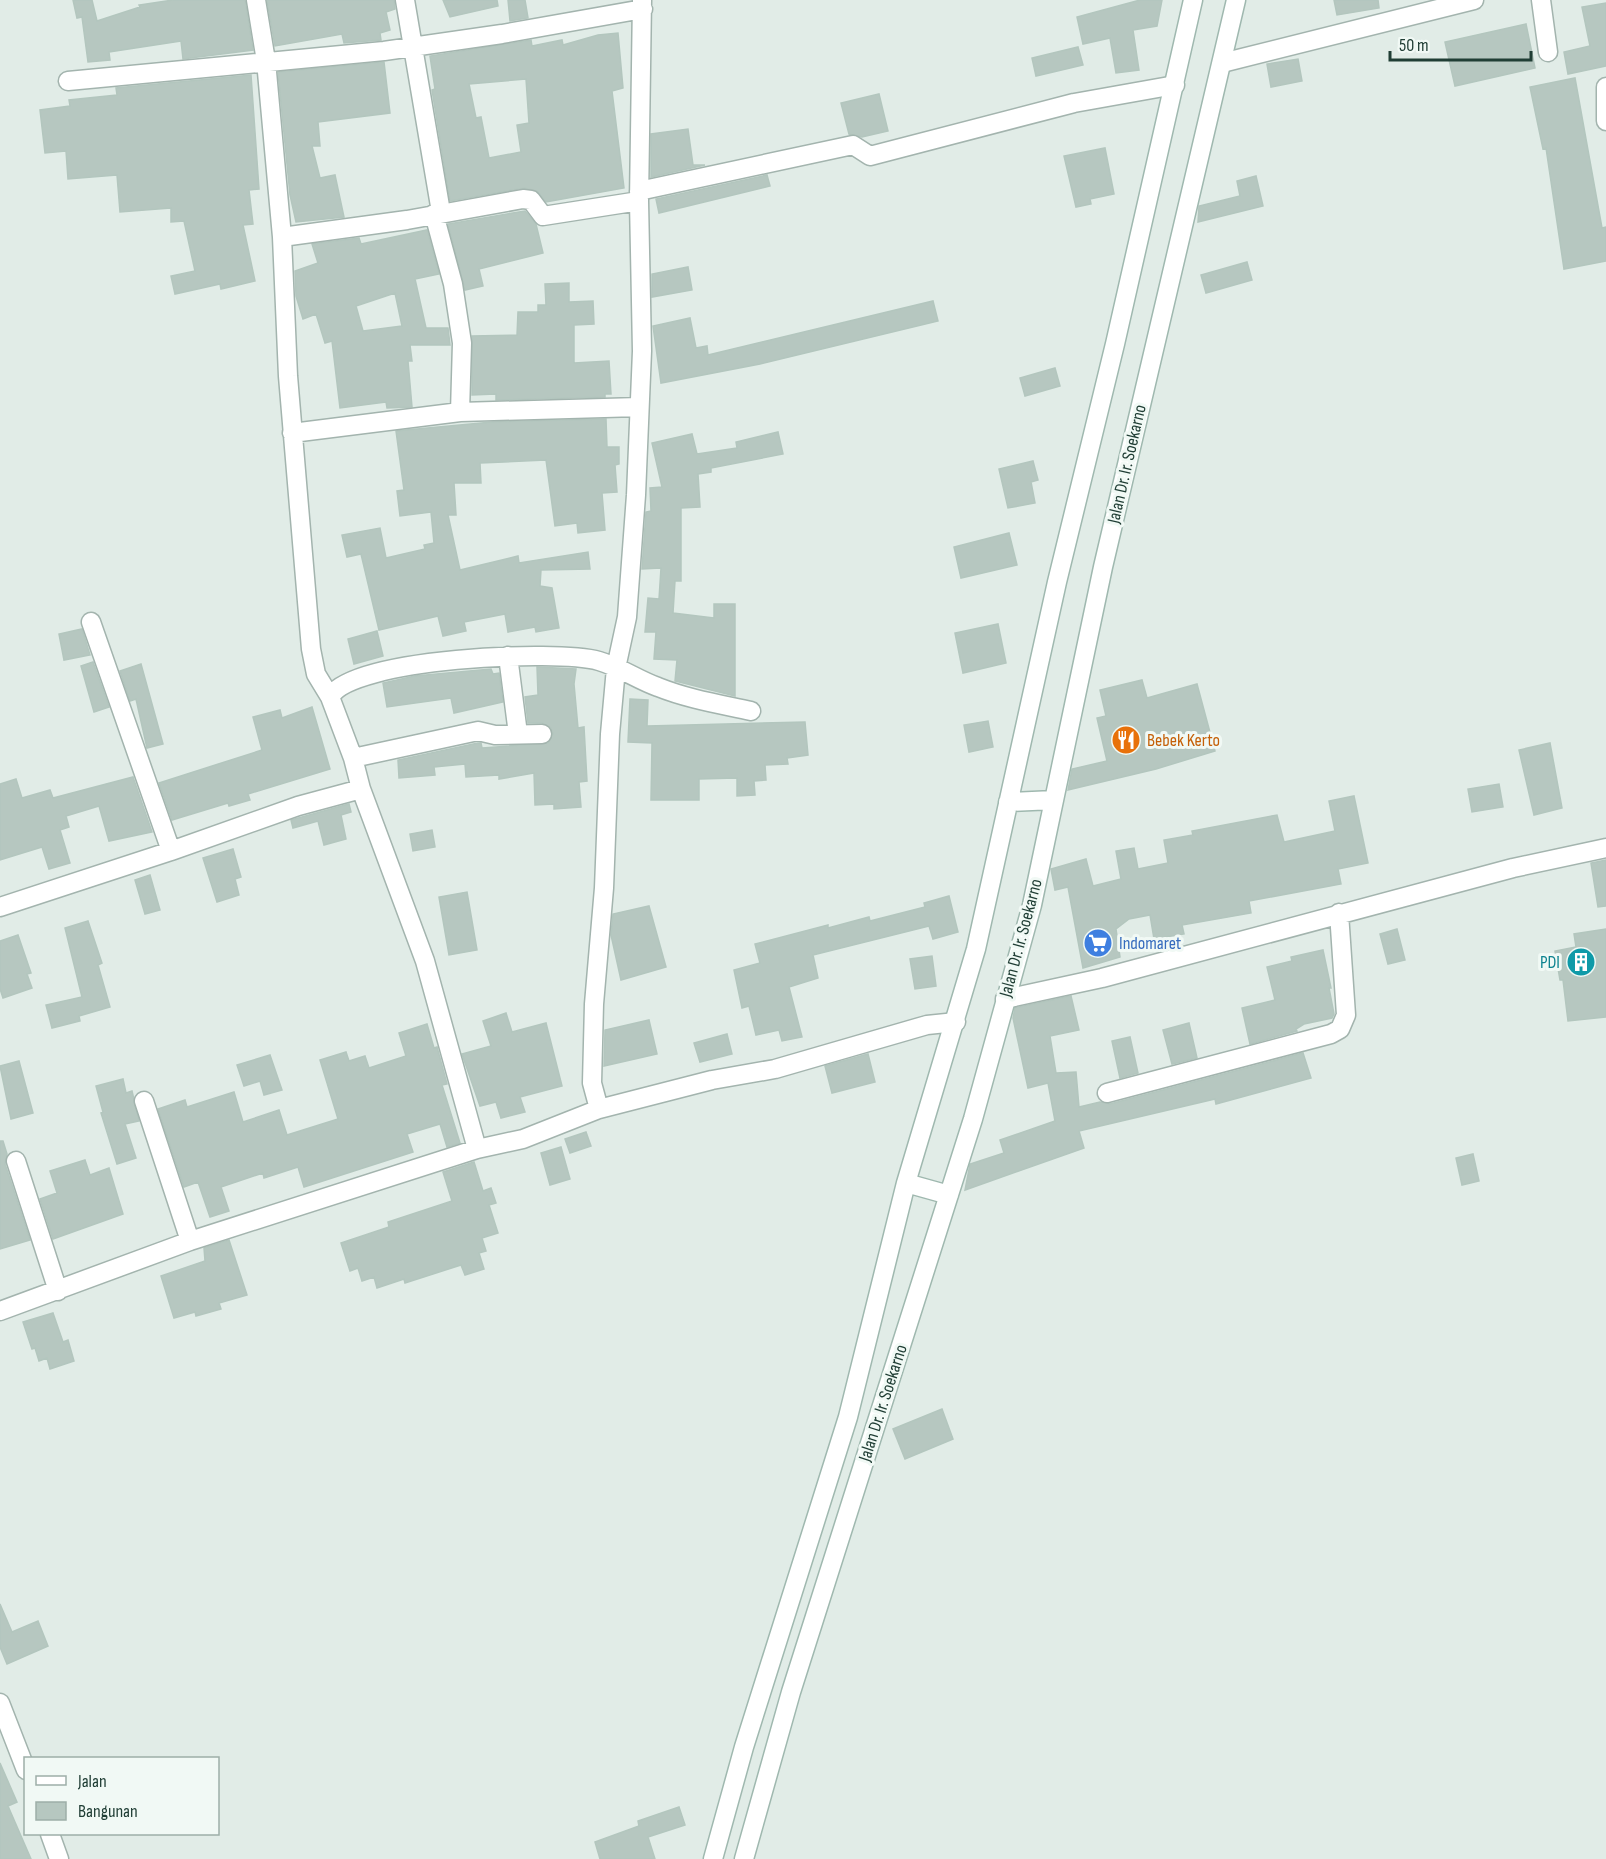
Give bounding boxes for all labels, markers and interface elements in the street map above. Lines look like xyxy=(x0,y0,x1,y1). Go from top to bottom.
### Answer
scale bar xyxy=(1390,24,1531,62)
text: 50 m xyxy=(1399,35,1429,56)
street label: Jalan Dr. Ir. Soekarno xyxy=(1103,403,1151,526)
restaurant icon: Bebek Kerto xyxy=(1110,724,1142,756)
place label: Bebek Kerto xyxy=(1147,730,1220,751)
street label: Jalan Dr. Ir. Soekarno xyxy=(995,877,1047,1000)
supermarket icon: Indomaret xyxy=(1082,927,1114,959)
place label: Indomaret xyxy=(1119,933,1182,954)
building icon: PDI xyxy=(1565,946,1597,978)
place label: PDI xyxy=(1540,952,1560,973)
street label: Jalan Dr. Ir. Soekarno xyxy=(854,1342,912,1465)
legend xyxy=(24,1757,219,1835)
text: Jalan xyxy=(77,1771,107,1792)
text: Bangunan xyxy=(78,1801,138,1822)

